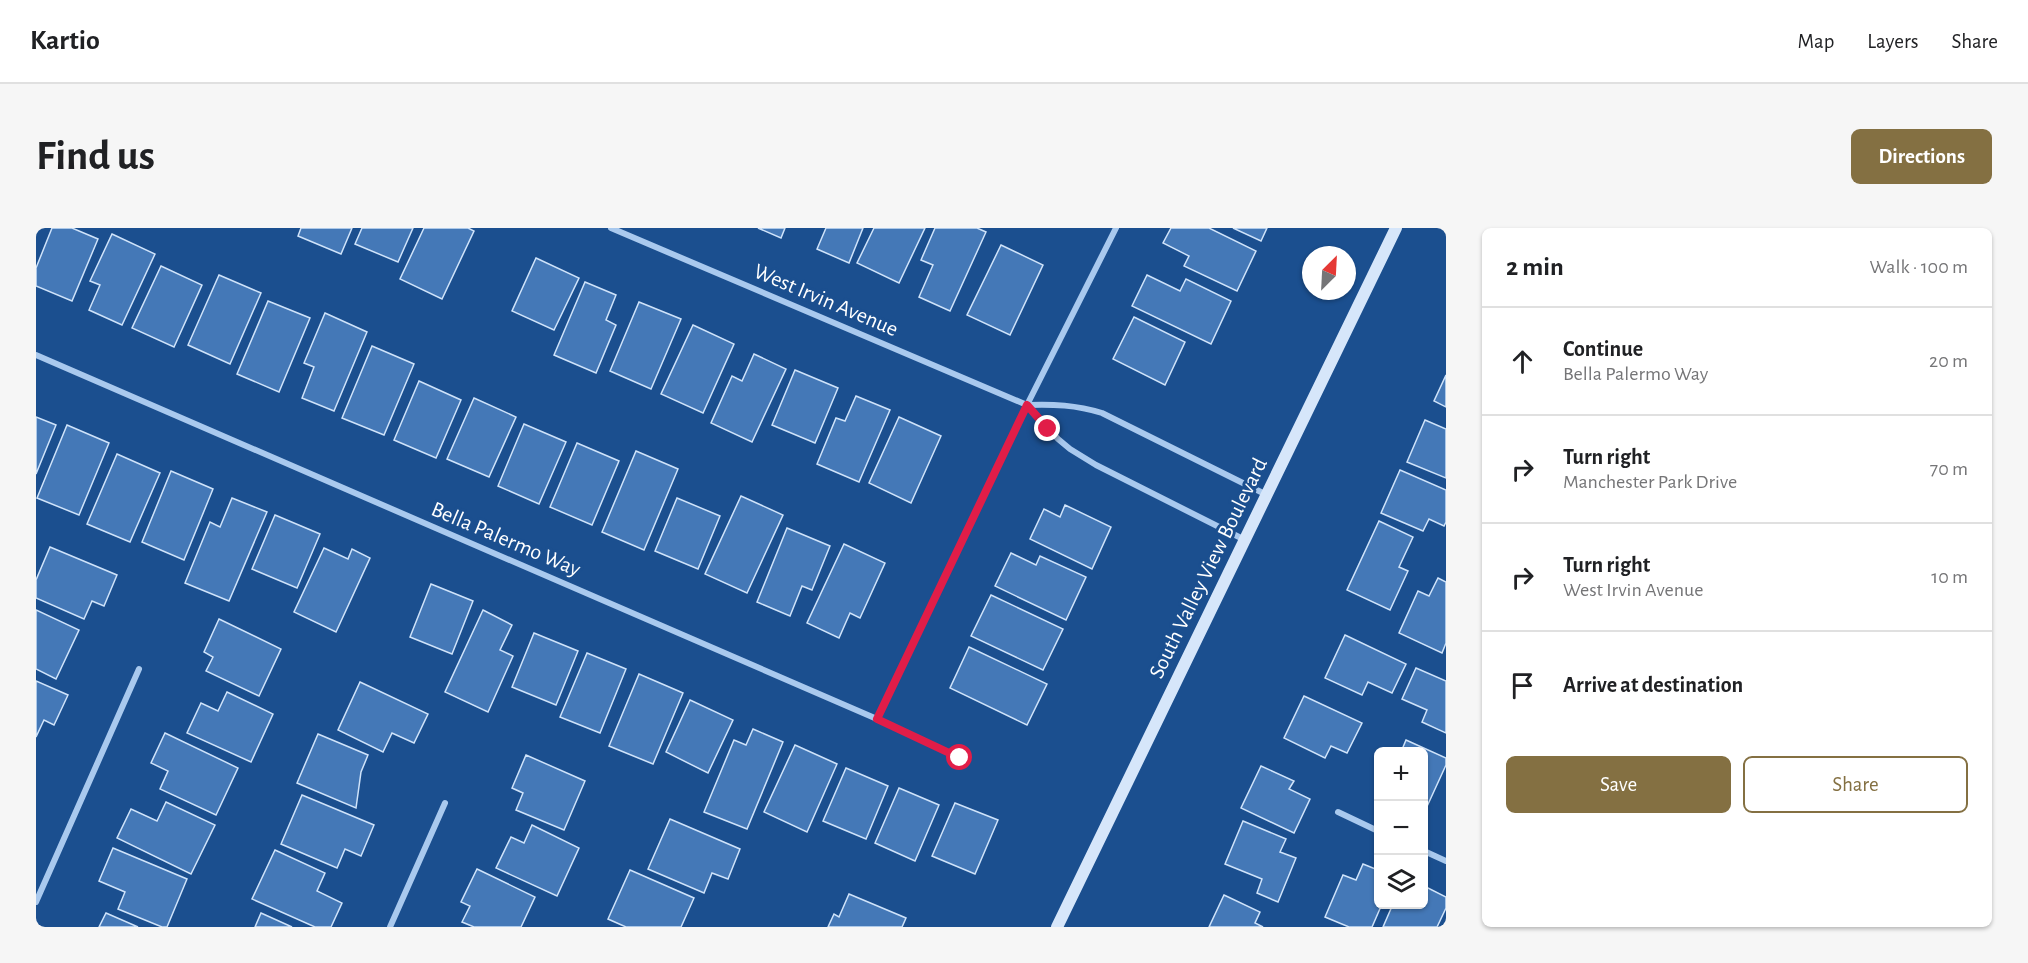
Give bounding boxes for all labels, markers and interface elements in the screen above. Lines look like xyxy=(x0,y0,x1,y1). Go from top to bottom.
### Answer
text: Kartio xyxy=(30,27,100,55)
text: Map xyxy=(1798,31,1834,52)
text: Layers xyxy=(1867,31,1918,52)
text: Share xyxy=(1951,31,1998,52)
button: Directions xyxy=(1851,129,1992,184)
text: Find us xyxy=(36,135,155,177)
north arrow xyxy=(1302,246,1356,300)
text: 2 min xyxy=(1506,254,1564,280)
text: Walk · 100 m xyxy=(1869,257,1968,277)
street label: West Irvin Avenue xyxy=(751,260,901,340)
text: Continue xyxy=(1563,338,1643,360)
icon: ahead xyxy=(1506,345,1539,378)
text: 20 m xyxy=(1929,351,1968,371)
text: Bella Palermo Way xyxy=(1563,364,1708,384)
route end xyxy=(1034,415,1060,441)
text: Turn right xyxy=(1563,446,1650,468)
icon: right xyxy=(1506,453,1539,486)
street label: South Valley View Boulevard xyxy=(1145,454,1271,682)
text: 70 m xyxy=(1930,459,1968,479)
text: Manchester Park Drive xyxy=(1563,472,1737,492)
street label: Bella Palermo Way xyxy=(428,498,584,581)
text: Turn right xyxy=(1563,554,1650,576)
icon: right xyxy=(1506,561,1539,594)
text: 10 m xyxy=(1931,567,1968,587)
text: West Irvin Avenue xyxy=(1563,580,1703,600)
icon: arrive xyxy=(1506,669,1539,702)
text: Arrive at destination xyxy=(1563,674,1743,696)
route start xyxy=(946,744,972,770)
map controls xyxy=(1374,747,1428,909)
button: + xyxy=(1374,747,1428,801)
button: Save xyxy=(1506,756,1731,813)
button: Share xyxy=(1743,756,1968,813)
button: − xyxy=(1374,801,1428,855)
button: layers xyxy=(1374,855,1428,909)

